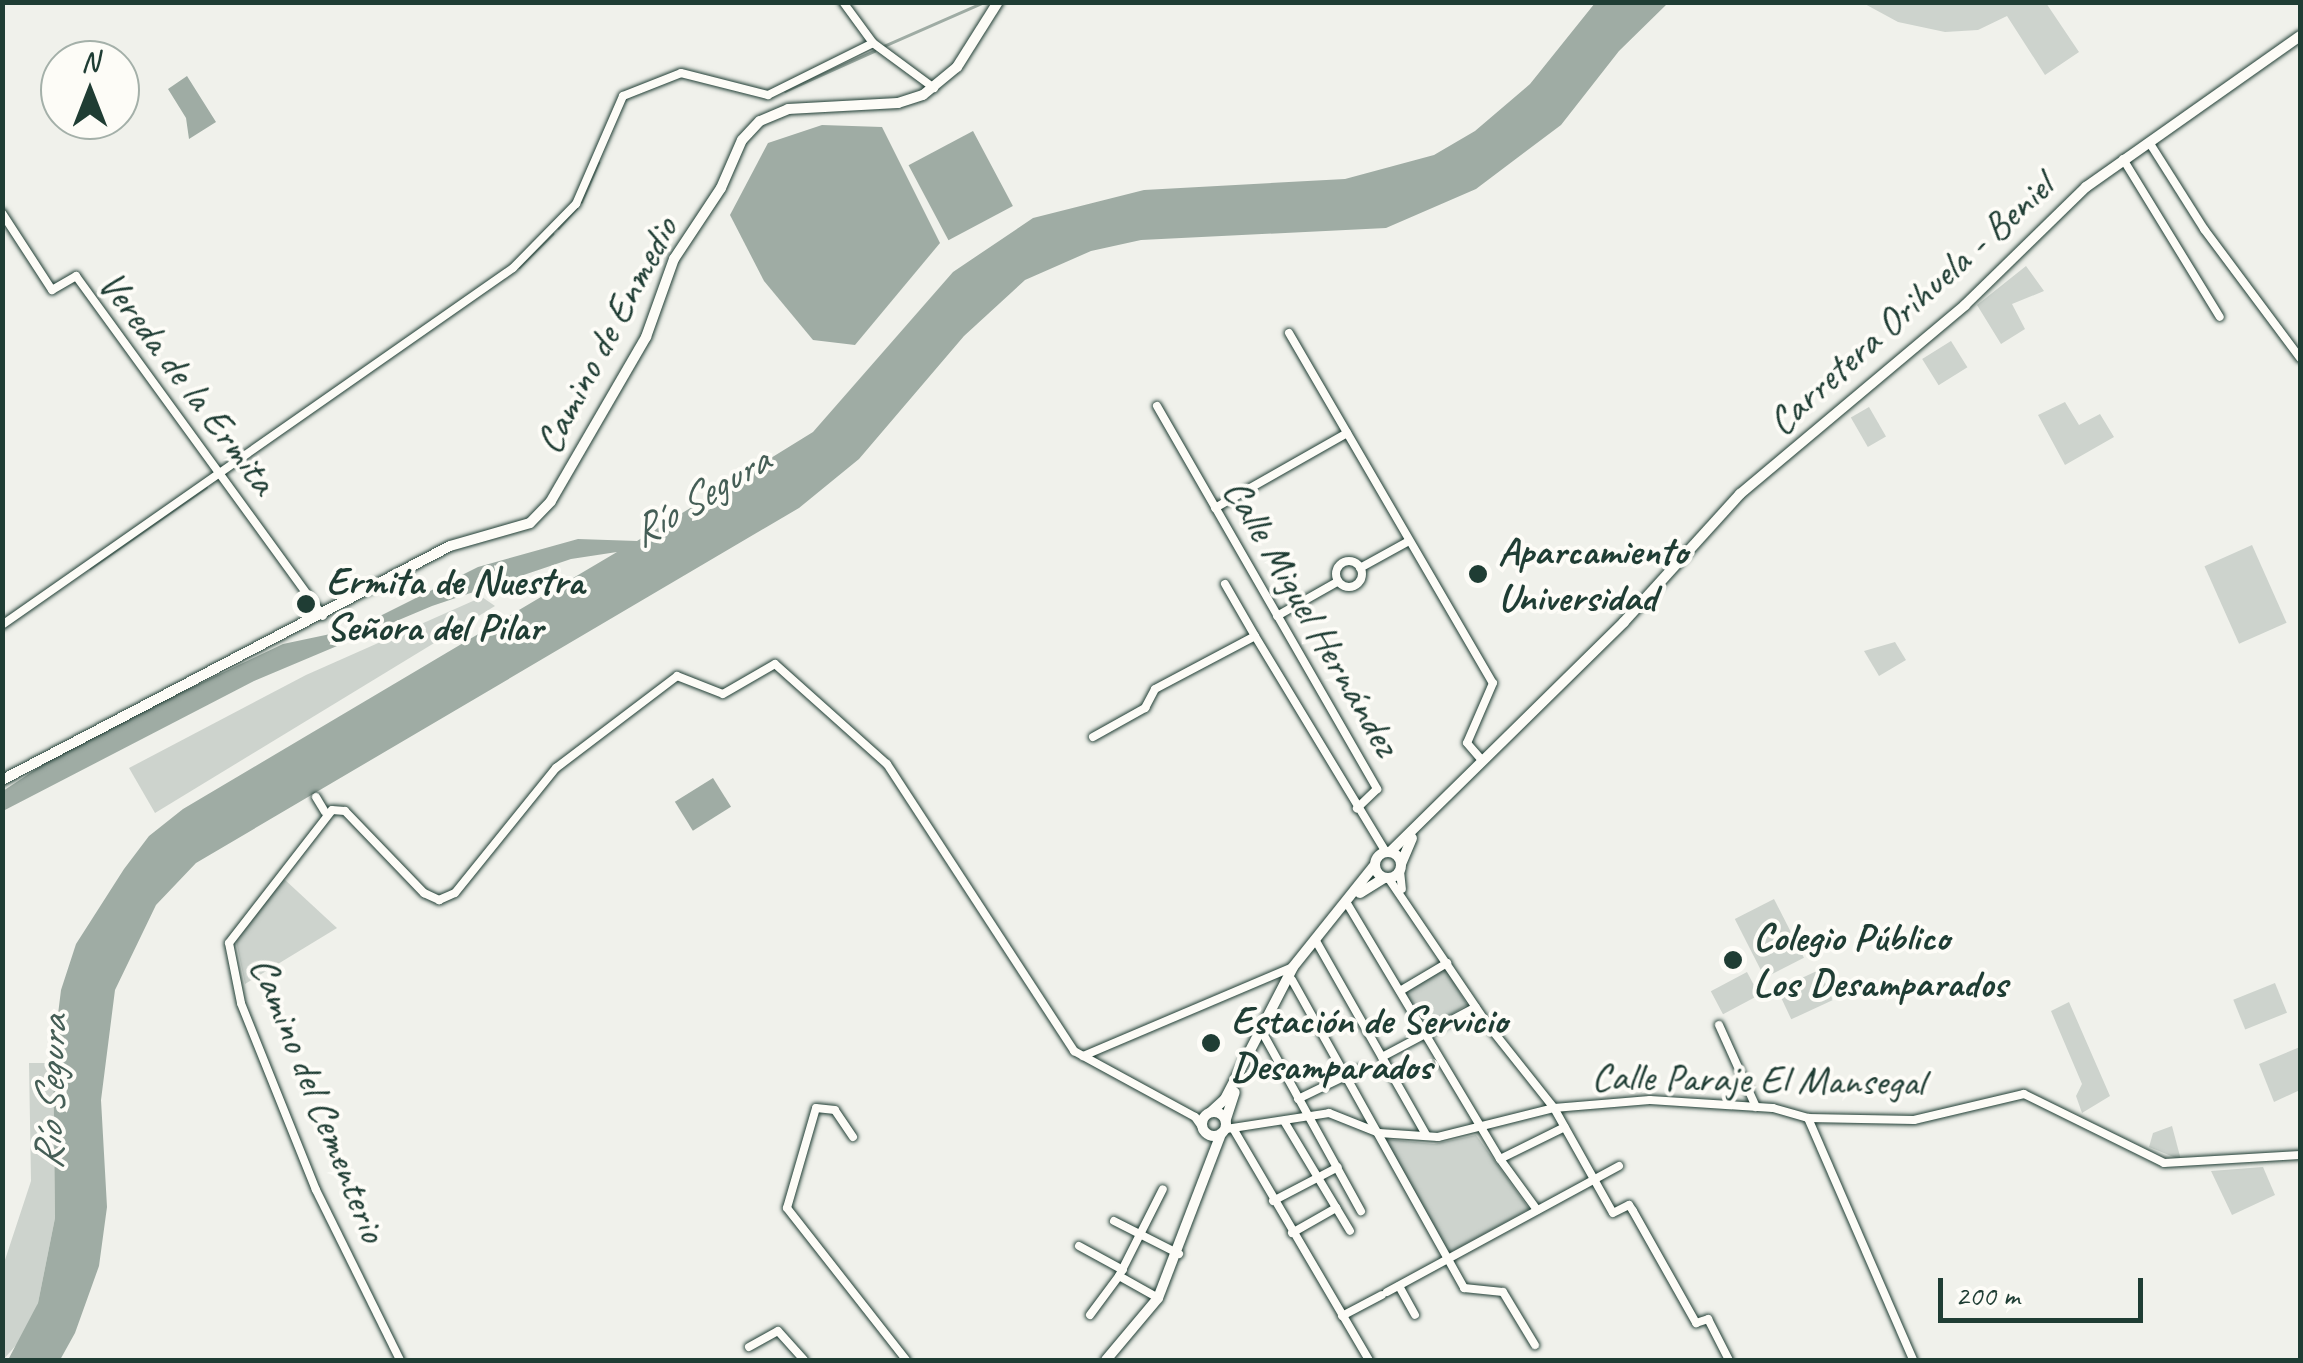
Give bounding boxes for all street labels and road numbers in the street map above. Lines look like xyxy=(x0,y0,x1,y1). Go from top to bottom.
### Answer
street label: Carretera Orihuela - Beniel xyxy=(1757,163,2063,445)
street label: Camino de Enmedio xyxy=(524,209,688,461)
street label: Vereda de la Ermita xyxy=(88,260,288,504)
street label: Calle Miguel Hernández xyxy=(1213,470,1411,764)
street label: Camino del Cementerio xyxy=(240,951,398,1247)
street label: Calle Paraje El Mansegal xyxy=(1591,1052,1925,1106)

